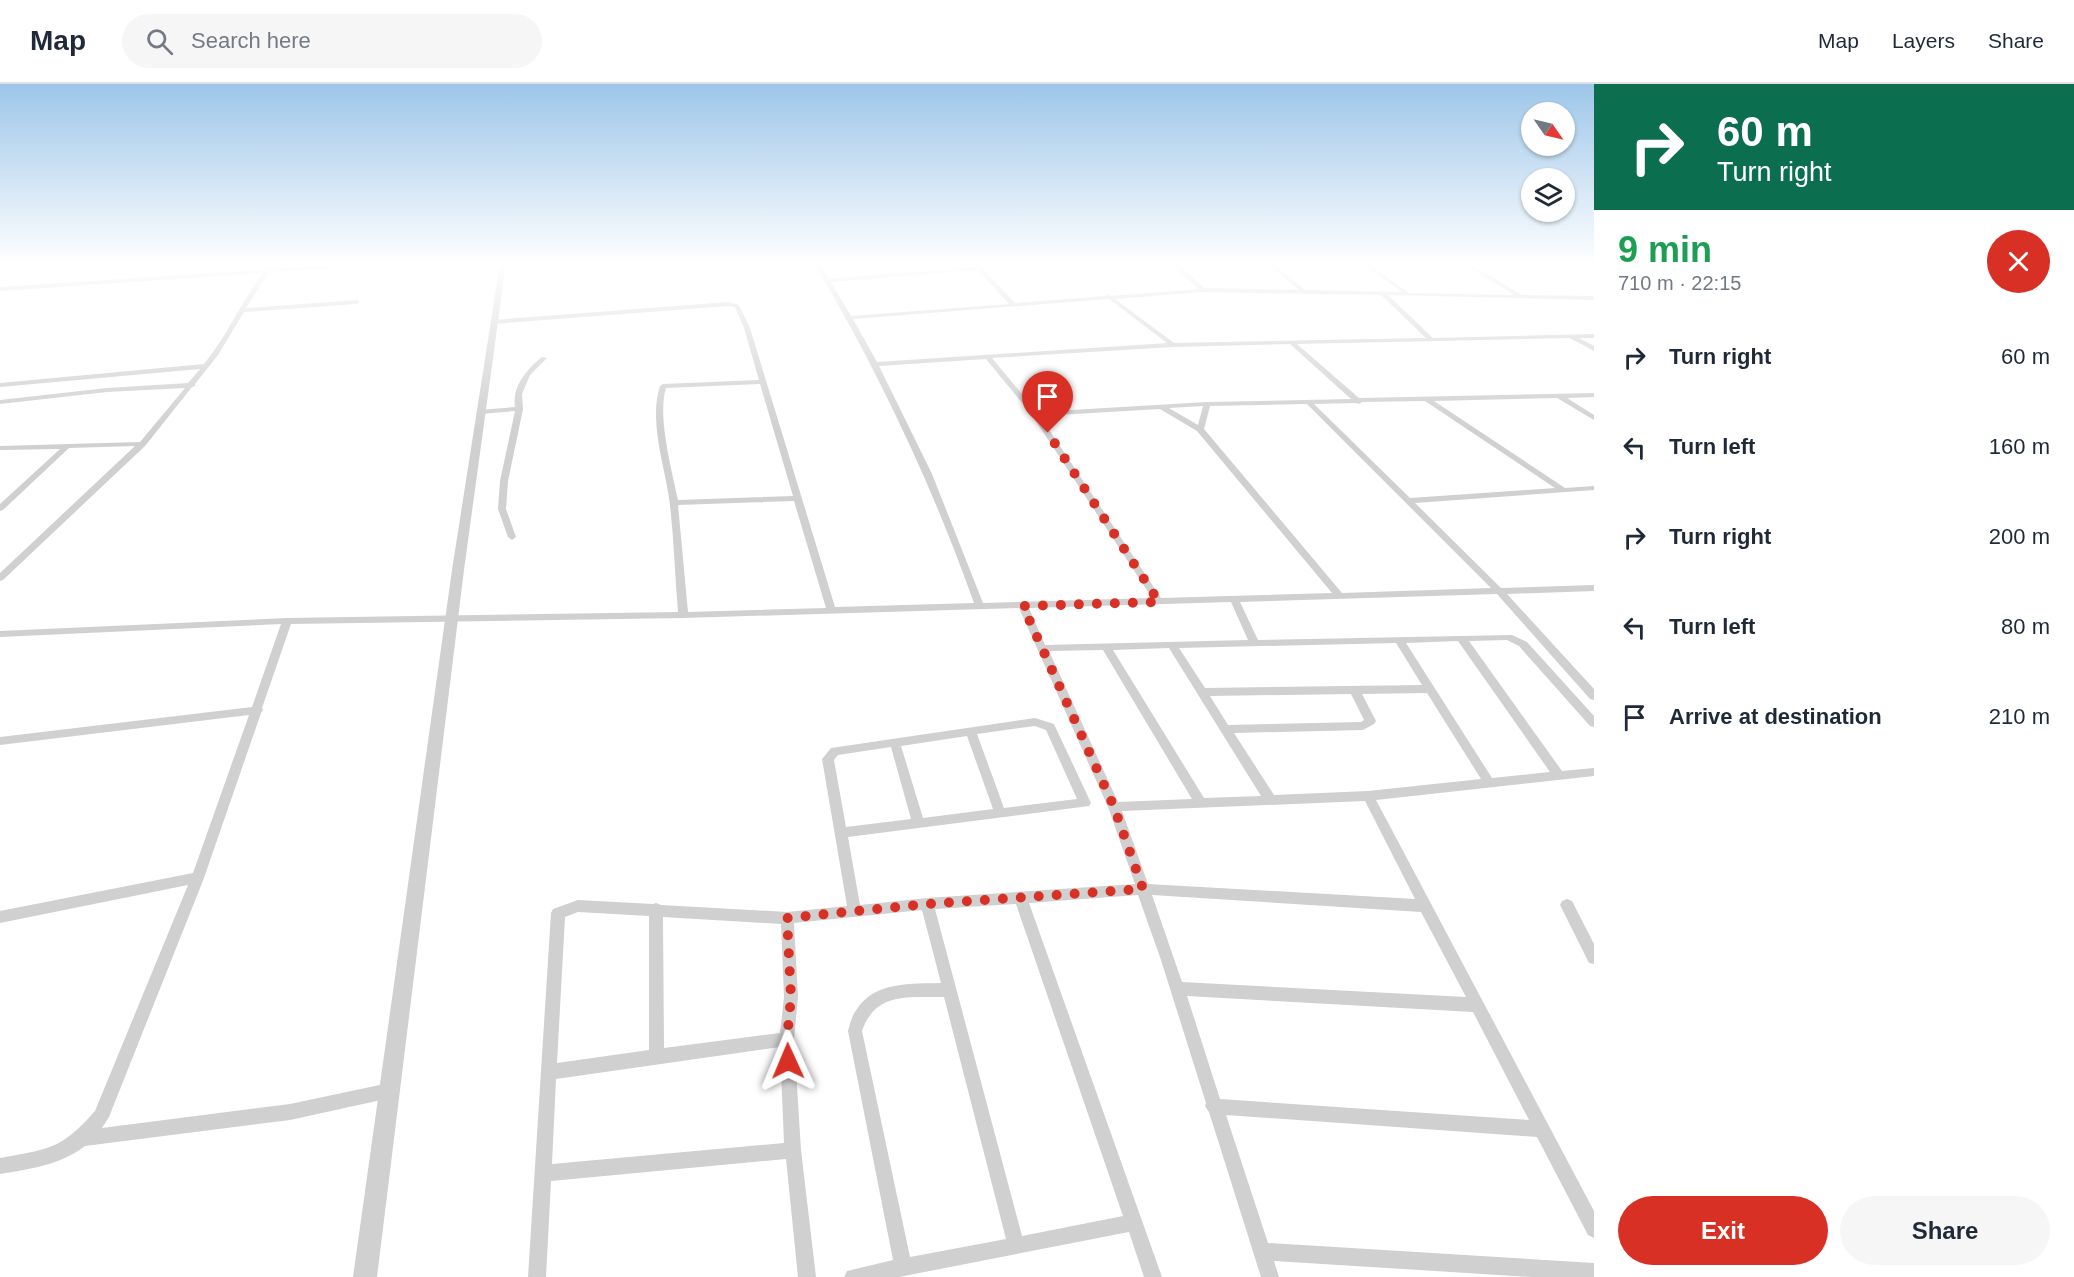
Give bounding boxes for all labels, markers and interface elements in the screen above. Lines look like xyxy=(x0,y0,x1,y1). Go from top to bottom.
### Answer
search box xyxy=(122,14,542,68)
text: Map xyxy=(30,25,86,56)
icon: search xyxy=(143,25,176,58)
text: Search here xyxy=(191,28,311,53)
text: Map xyxy=(1818,29,1859,52)
text: Layers xyxy=(1892,29,1955,52)
text: Share xyxy=(1988,29,2044,52)
north arrow xyxy=(1521,102,1575,156)
map controls xyxy=(1521,102,1575,222)
icon: right xyxy=(1618,108,1696,186)
text: 60 m xyxy=(1717,108,1813,155)
text: Turn right xyxy=(1717,157,1832,187)
button: layers xyxy=(1521,168,1575,222)
text: 9 min xyxy=(1618,229,1712,270)
button: close xyxy=(1987,230,2050,293)
text: 710 m · 22:15 xyxy=(1618,272,1741,294)
icon: right xyxy=(1618,341,1651,374)
text: Turn right xyxy=(1669,344,1771,369)
text: 60 m xyxy=(2001,344,2050,369)
pin xyxy=(1022,371,1073,433)
icon: arrive xyxy=(1031,380,1064,413)
icon: left xyxy=(1618,431,1651,464)
text: Turn left xyxy=(1669,434,1755,459)
text: 160 m xyxy=(1989,434,2050,459)
icon: right xyxy=(1618,521,1651,554)
text: Turn right xyxy=(1669,524,1771,549)
text: 200 m xyxy=(1989,524,2050,549)
icon: left xyxy=(1618,611,1651,644)
text: Turn left xyxy=(1669,614,1755,639)
text: 80 m xyxy=(2001,614,2050,639)
icon: arrive xyxy=(1618,701,1651,734)
text: Arrive at destination xyxy=(1669,704,1882,729)
text: 210 m xyxy=(1989,704,2050,729)
position arrow xyxy=(756,1029,820,1093)
button: Exit xyxy=(1618,1196,1828,1265)
button: Share xyxy=(1840,1196,2050,1265)

